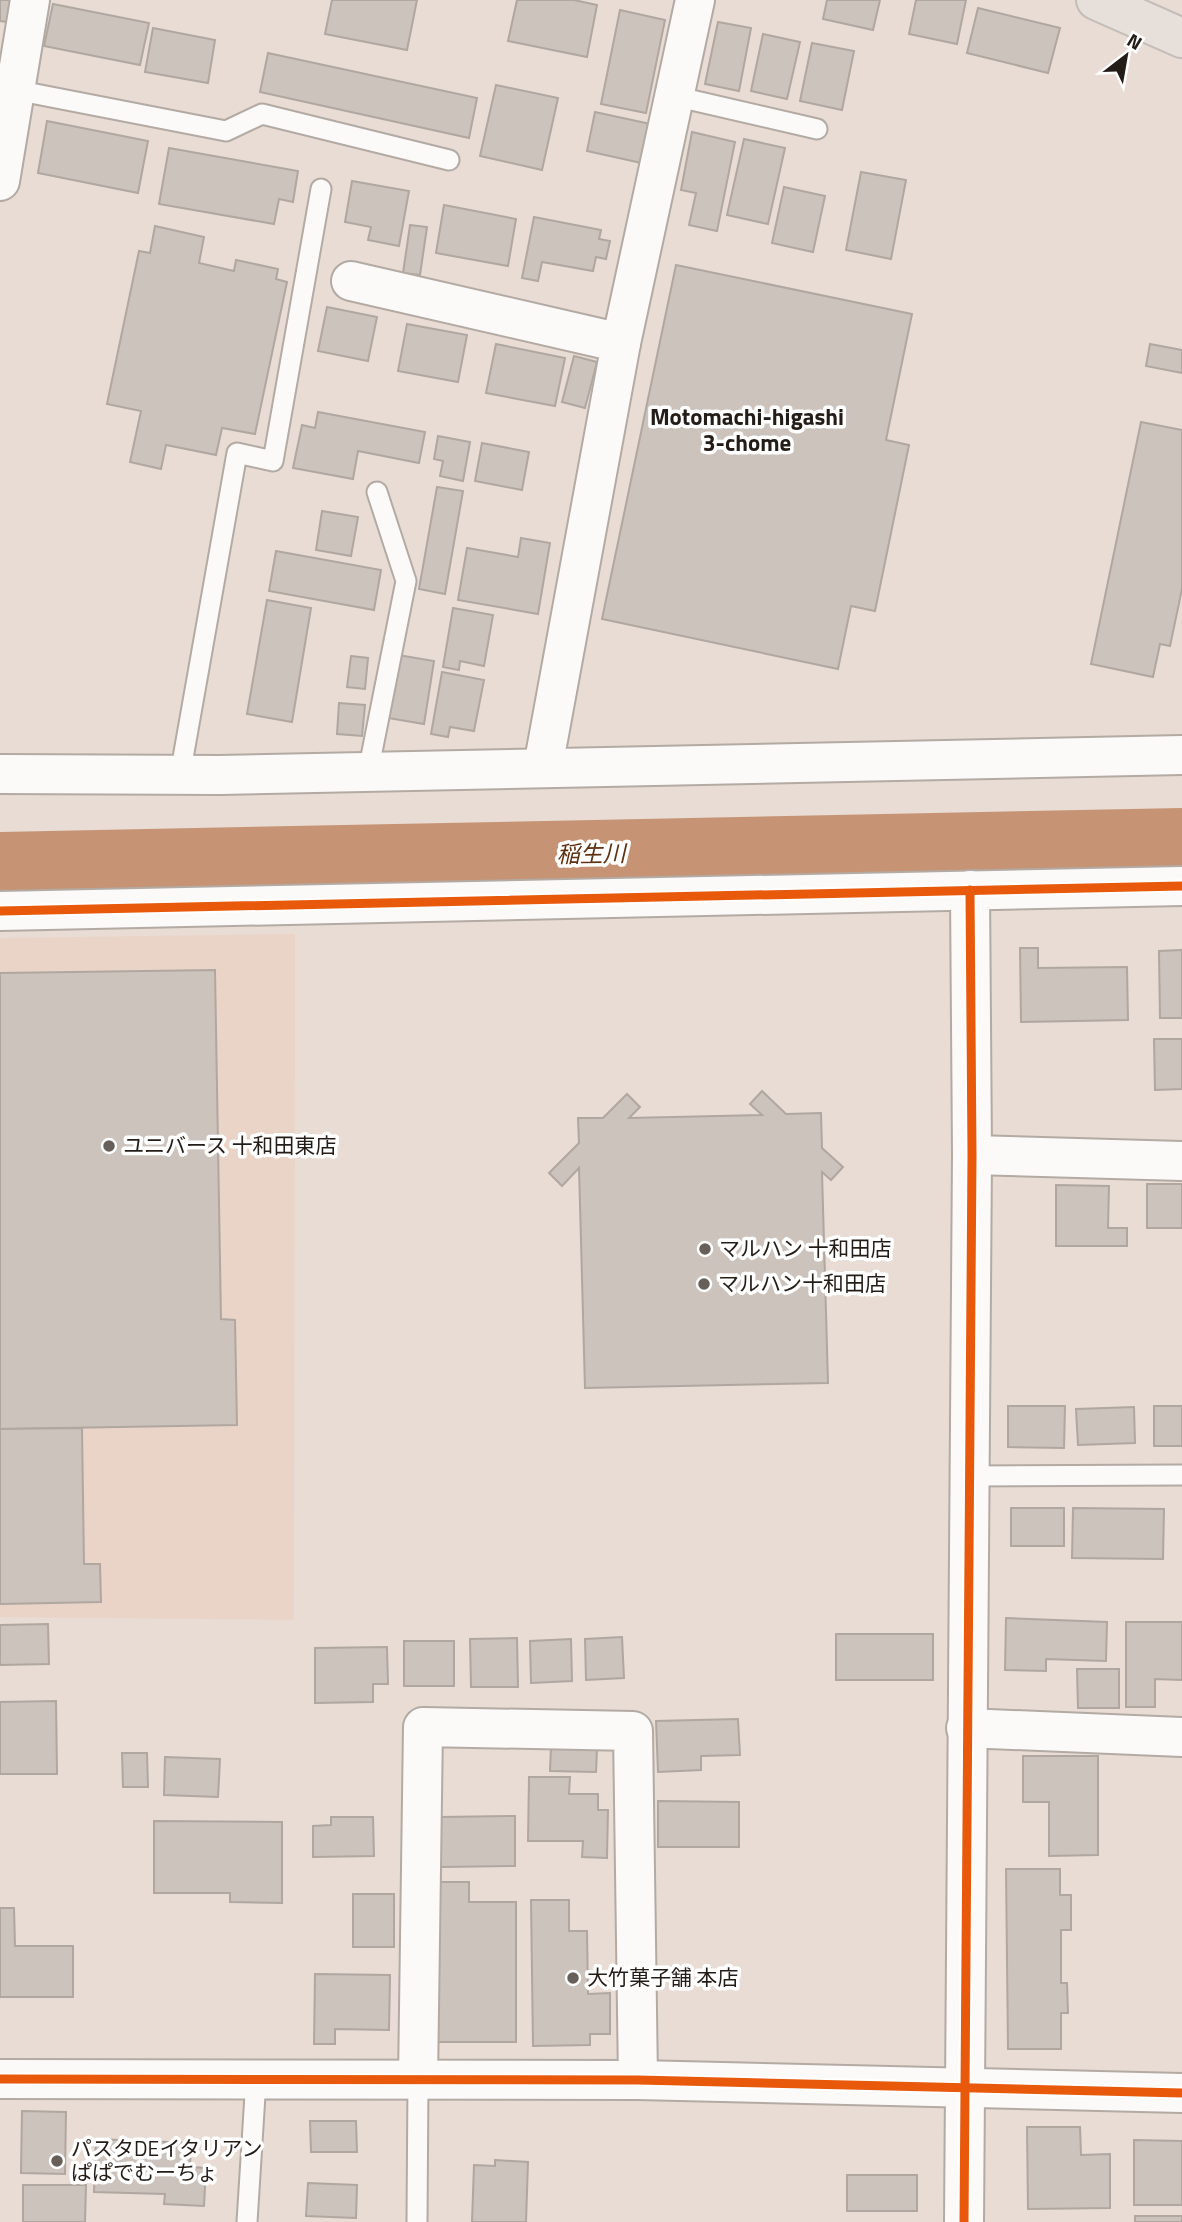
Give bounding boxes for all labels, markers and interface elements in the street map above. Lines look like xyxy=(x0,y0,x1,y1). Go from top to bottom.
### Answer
north arrow xyxy=(1091,21,1161,91)
text: N xyxy=(1122,25,1148,57)
district label: Motomachi-higashi 3-chome xyxy=(650,399,844,460)
water label: 稲生川 xyxy=(556,835,629,872)
place label: ユニバース 十和田東店 xyxy=(123,1129,337,1161)
marker: ユニバース 十和田東店 xyxy=(101,1138,117,1154)
place label: マルハン 十和田店 xyxy=(719,1232,892,1264)
marker: マルハン 十和田店 xyxy=(697,1241,713,1257)
place label: マルハン十和田店 xyxy=(718,1267,886,1299)
marker: マルハン十和田店 xyxy=(696,1276,712,1292)
place label: 大竹菓子舗 本店 xyxy=(587,1961,739,1993)
marker: 大竹菓子舗 本店 xyxy=(565,1970,581,1986)
place label: パスタDEイタリアン ぱぱでむーちょ xyxy=(71,2132,262,2188)
marker: パスタDEイタリアン ぱぱでむーちょ xyxy=(49,2153,65,2169)

